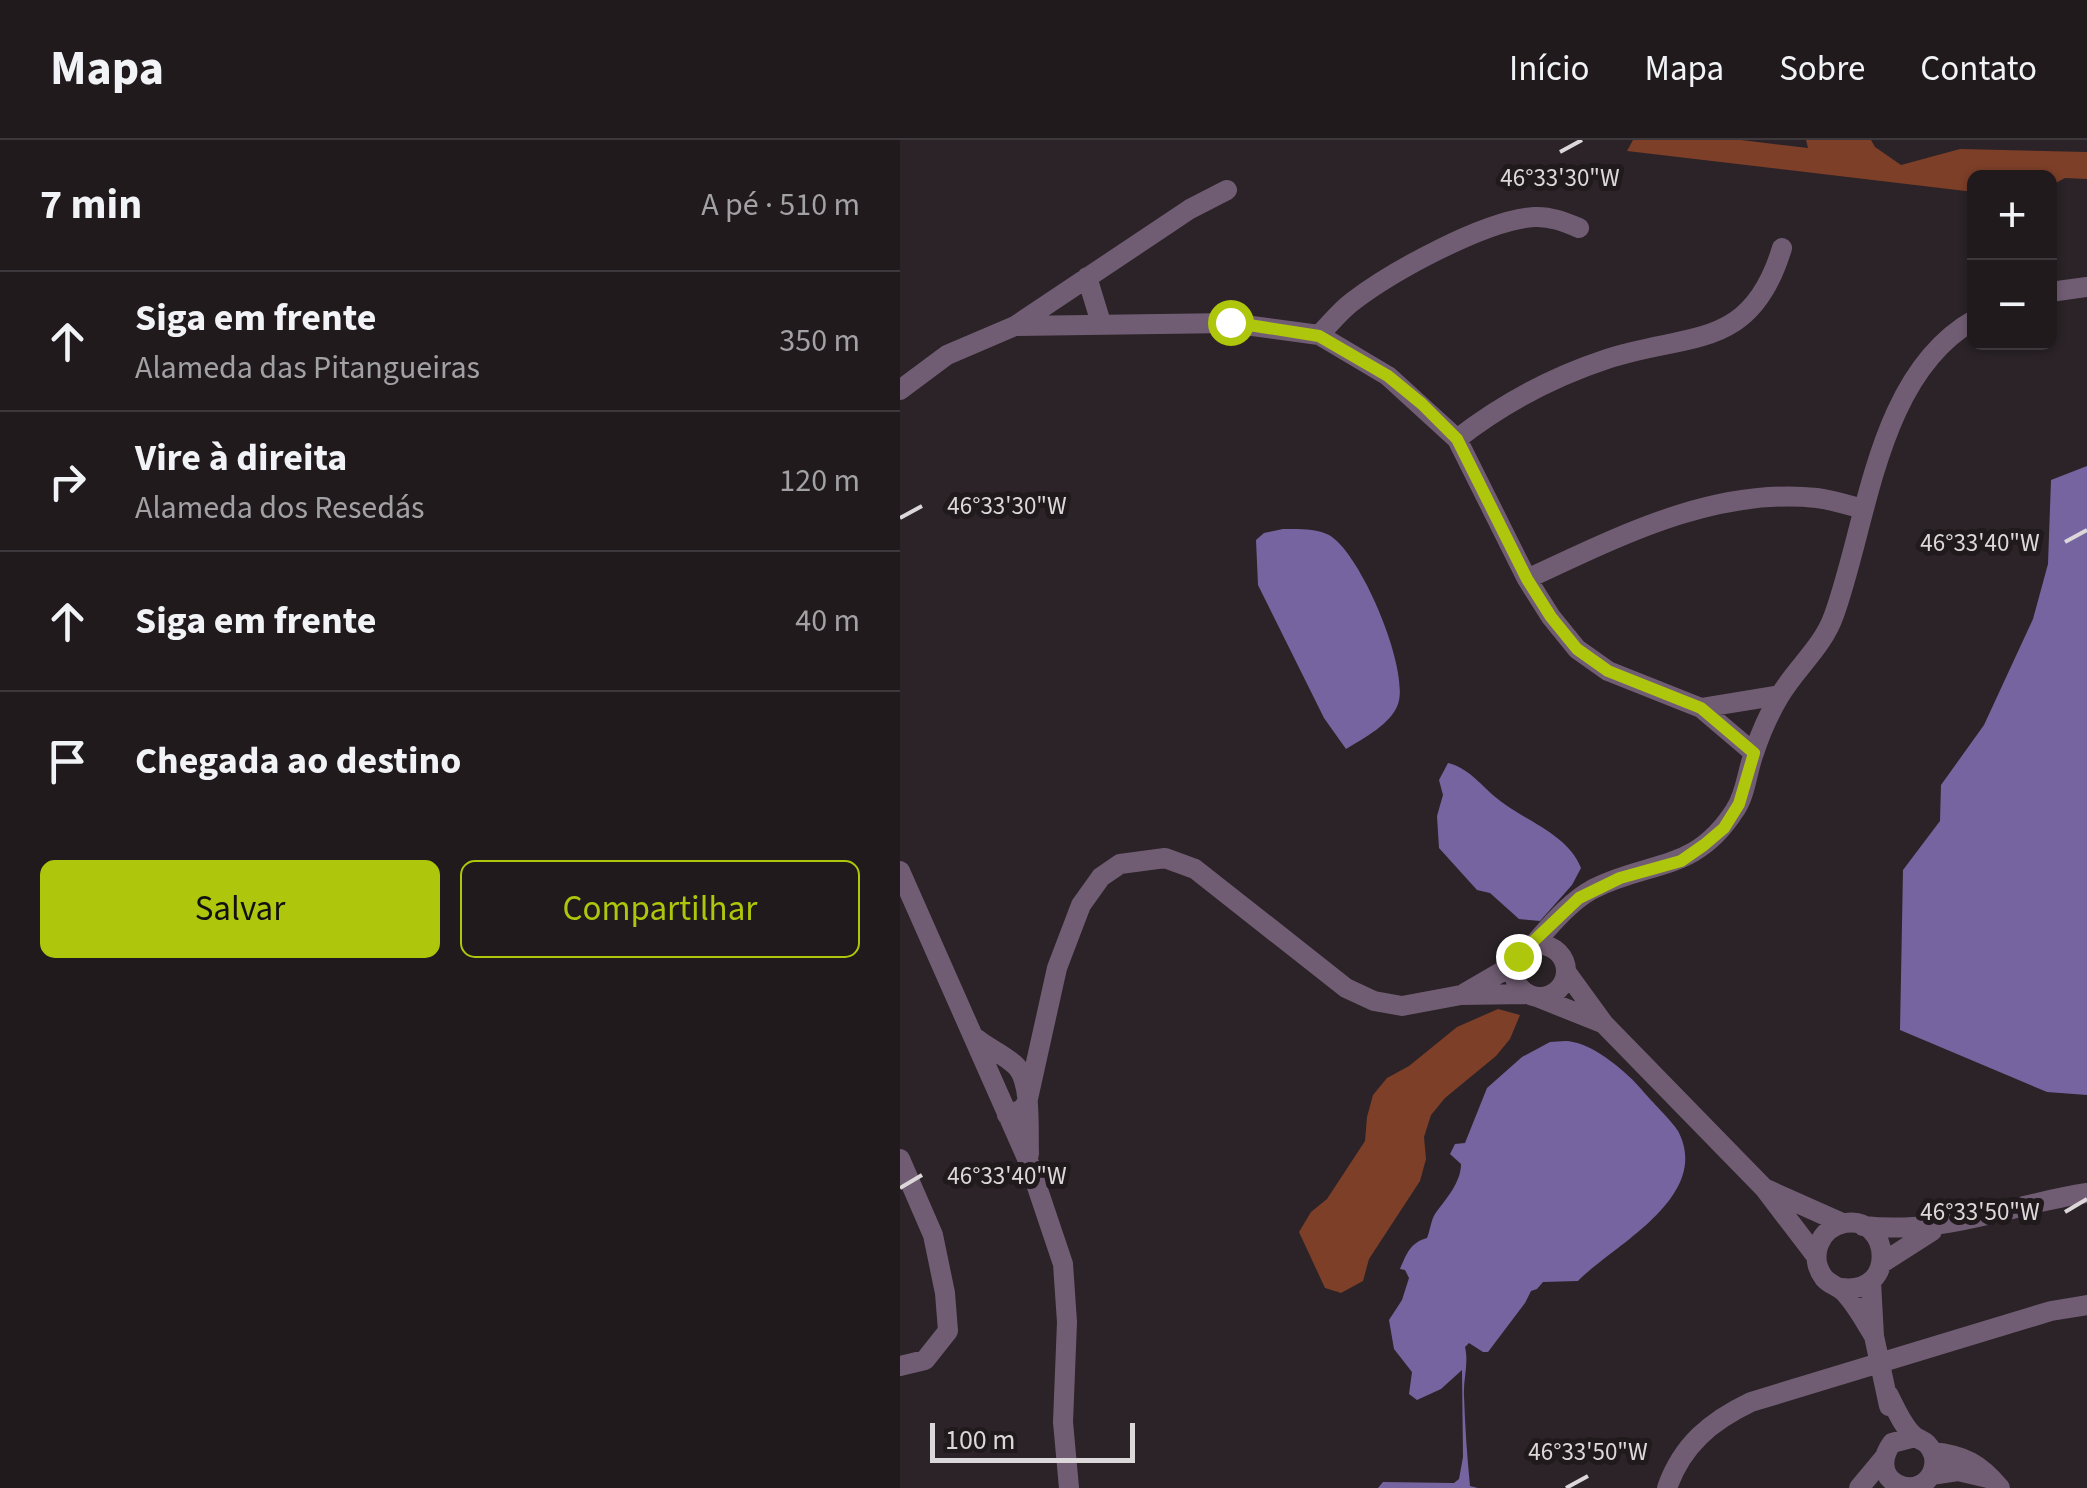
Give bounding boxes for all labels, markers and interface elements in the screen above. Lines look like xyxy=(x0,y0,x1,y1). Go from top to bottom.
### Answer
text: Mapa xyxy=(50,35,164,103)
text: Início xyxy=(1509,44,1589,94)
text: Mapa xyxy=(1644,44,1724,94)
text: Sobre xyxy=(1779,44,1865,94)
text: Contato xyxy=(1920,44,2037,94)
text: 46°33'30"W xyxy=(1500,160,1620,196)
map controls xyxy=(1967,170,2057,350)
button: + xyxy=(1967,170,2057,260)
text: 7 min xyxy=(40,175,142,235)
text: A pé · 510 m xyxy=(701,182,860,228)
button: − xyxy=(1967,260,2057,350)
text: Siga em frente xyxy=(135,291,376,345)
route start xyxy=(1208,300,1254,346)
icon: ahead xyxy=(40,314,95,369)
text: 350 m xyxy=(779,318,860,364)
text: Alameda das Pitangueiras xyxy=(135,345,480,391)
text: Vire à direita xyxy=(135,431,347,485)
icon: right xyxy=(40,454,95,509)
text: 120 m xyxy=(779,458,860,504)
text: Alameda dos Resedás xyxy=(135,485,425,531)
text: 46°33'30"W xyxy=(947,488,1067,524)
text: 46°33'40"W xyxy=(1920,525,2040,561)
icon: ahead xyxy=(40,594,95,649)
text: Siga em frente xyxy=(135,594,376,648)
text: 40 m xyxy=(795,598,860,644)
icon: arrive xyxy=(40,734,95,789)
text: Chegada ao destino xyxy=(135,734,461,788)
button: Salvar xyxy=(40,860,440,958)
button: Compartilhar xyxy=(460,860,860,958)
route end xyxy=(1496,934,1542,980)
text: 46°33'40"W xyxy=(947,1158,1067,1194)
text: 46°33'50"W xyxy=(1920,1194,2040,1230)
scale bar xyxy=(930,1418,1135,1462)
text: 100 m xyxy=(945,1420,1016,1460)
text: 46°33'50"W xyxy=(1528,1434,1648,1470)

